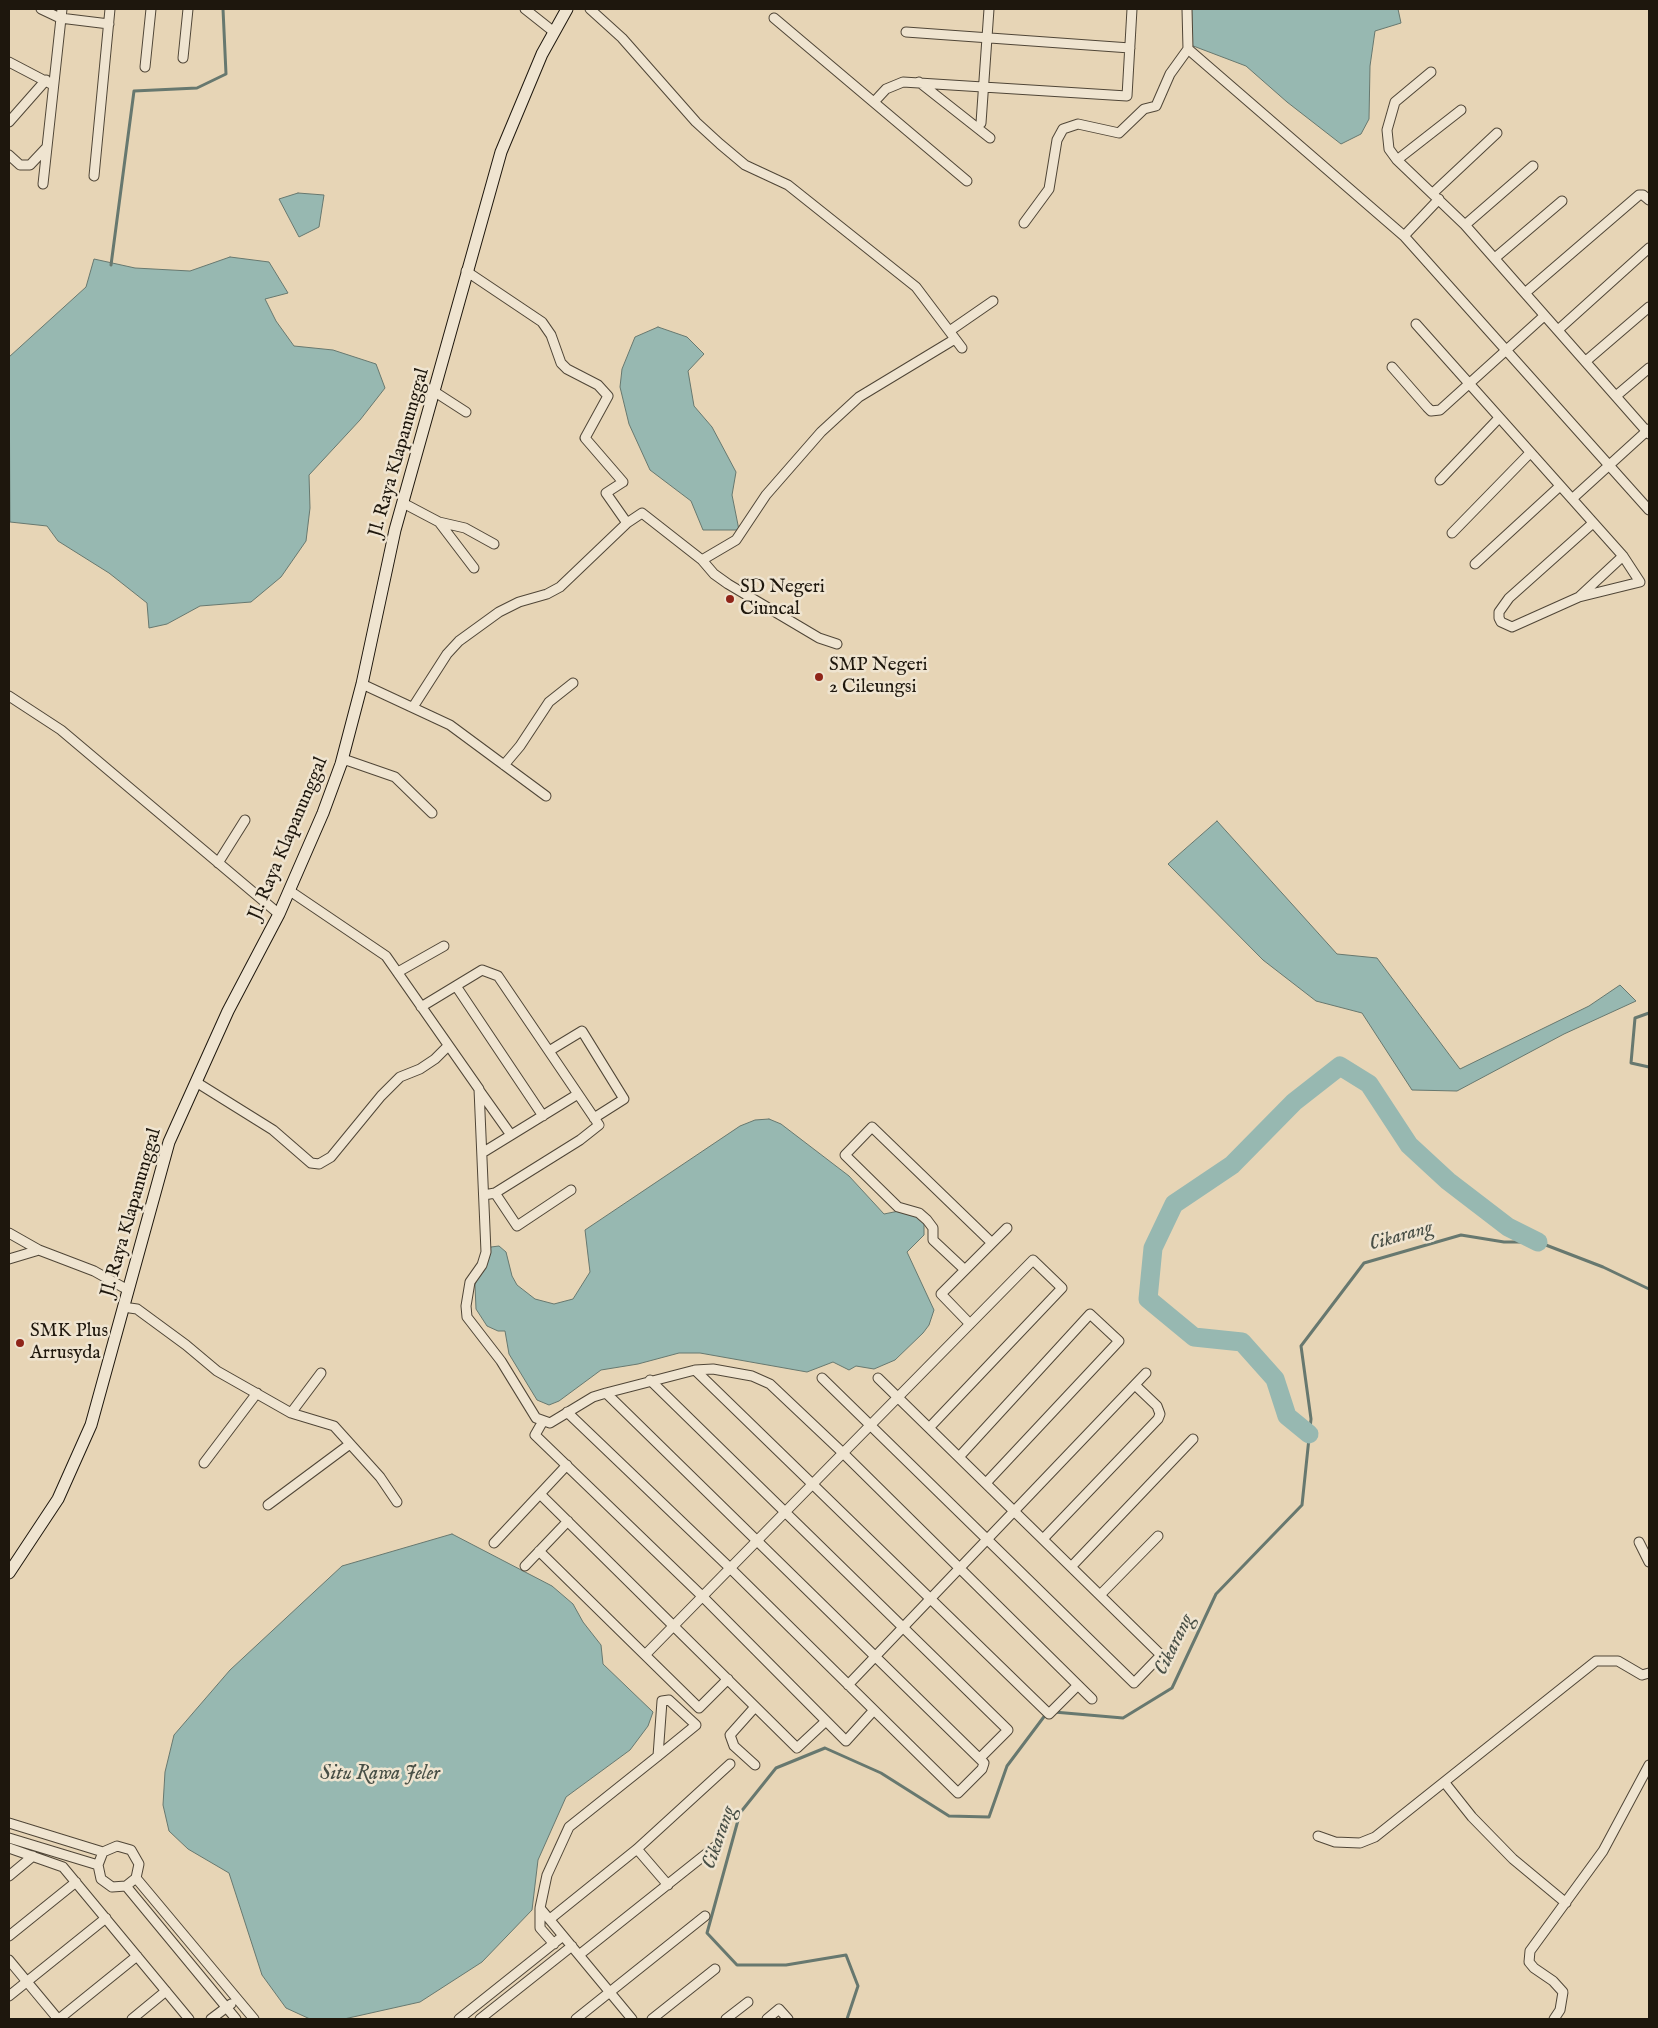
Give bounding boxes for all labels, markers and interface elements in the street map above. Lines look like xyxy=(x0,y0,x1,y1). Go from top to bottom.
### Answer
street label: Jl. Raya Klapanunggal xyxy=(365,366,435,540)
place label: SD Negeri Ciuncal xyxy=(740,577,825,621)
marker: SD Negeri Ciuncal xyxy=(724,593,736,605)
place label: SMP Negeri 2 Cileungsi xyxy=(829,655,927,699)
marker: SMP Negeri 2 Cileungsi xyxy=(813,671,825,683)
street label: Jl. Raya Klapanunggal xyxy=(244,754,334,924)
street label: Jl. Raya Klapanunggal xyxy=(97,1126,167,1300)
water label: Cikarang xyxy=(1367,1217,1435,1257)
place label: SMK Plus Arrusyda xyxy=(30,1321,108,1365)
marker: SMK Plus Arrusyda xyxy=(14,1337,26,1349)
water label: Cikarang xyxy=(1150,1611,1200,1679)
water label: Situ Rawa Jeler xyxy=(320,1763,440,1787)
water label: Cikarang xyxy=(698,1803,742,1873)

